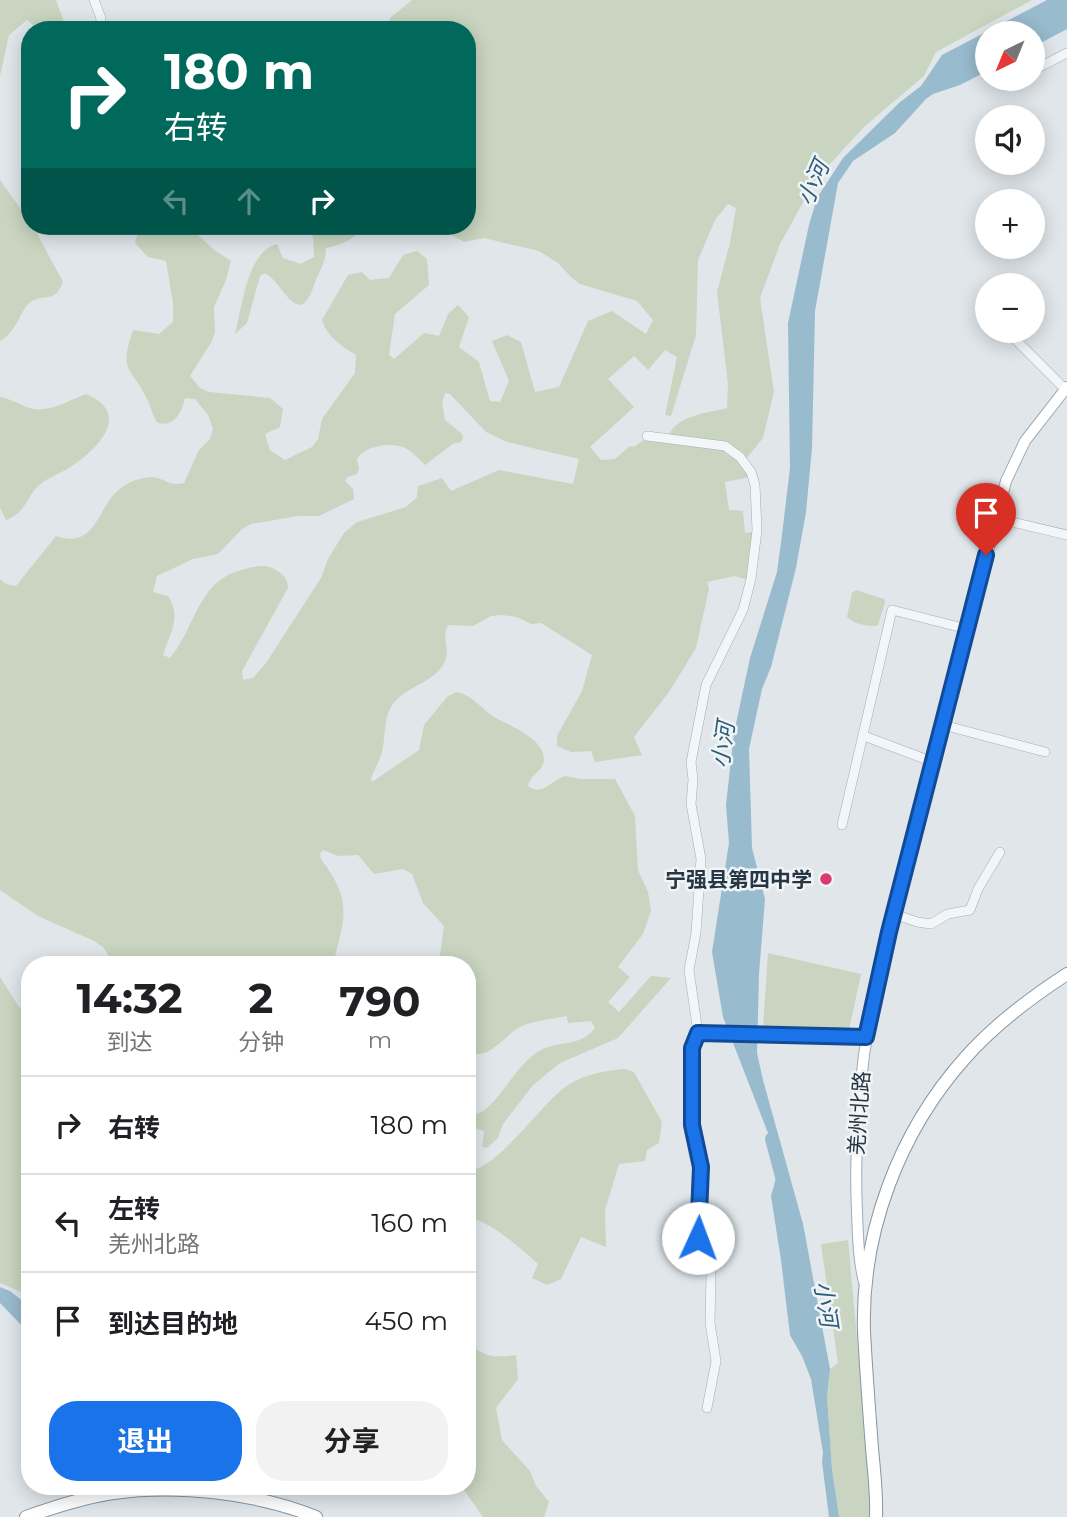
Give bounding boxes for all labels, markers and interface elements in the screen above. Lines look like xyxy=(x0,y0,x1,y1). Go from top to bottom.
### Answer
north arrow xyxy=(975,21,1045,91)
map controls xyxy=(975,21,1045,343)
text: 180 m xyxy=(164,42,314,101)
icon: right xyxy=(49,49,140,140)
button: sound xyxy=(975,105,1045,175)
text: 右转 xyxy=(164,108,228,147)
water label: 小河 xyxy=(791,153,837,210)
icon: left xyxy=(157,182,195,220)
icon: ahead xyxy=(230,182,268,220)
icon: right xyxy=(303,182,341,220)
button: + xyxy=(975,189,1045,259)
button: − xyxy=(975,273,1045,343)
pin xyxy=(956,483,1016,555)
icon: arrive xyxy=(967,494,1005,532)
water label: 小河 xyxy=(706,716,741,770)
place label: 宁强县第四中学 xyxy=(665,867,812,892)
marker: 宁强县第四中学 xyxy=(818,871,834,887)
text: 14:32 xyxy=(76,972,183,1024)
text: 2 xyxy=(249,972,273,1024)
text: 790 xyxy=(339,975,421,1027)
text: m xyxy=(368,1026,392,1054)
text: 到达 xyxy=(106,1028,152,1056)
text: 分钟 xyxy=(238,1028,284,1056)
street label: 羌州北路 xyxy=(844,1070,874,1156)
icon: right xyxy=(49,1106,87,1144)
text: 180 m xyxy=(370,1109,448,1141)
text: 右转 xyxy=(108,1112,160,1144)
text: 左转 xyxy=(108,1193,160,1225)
position arrow xyxy=(661,1201,735,1275)
icon: left xyxy=(49,1204,87,1242)
text: 160 m xyxy=(371,1207,448,1239)
text: 羌州北路 xyxy=(108,1230,200,1258)
water label: 小河 xyxy=(809,1279,844,1333)
icon: arrive xyxy=(49,1302,87,1340)
text: 450 m xyxy=(365,1305,448,1337)
text: 到达目的地 xyxy=(108,1308,238,1340)
button: 退出 xyxy=(49,1401,242,1481)
button: 分享 xyxy=(256,1401,448,1481)

